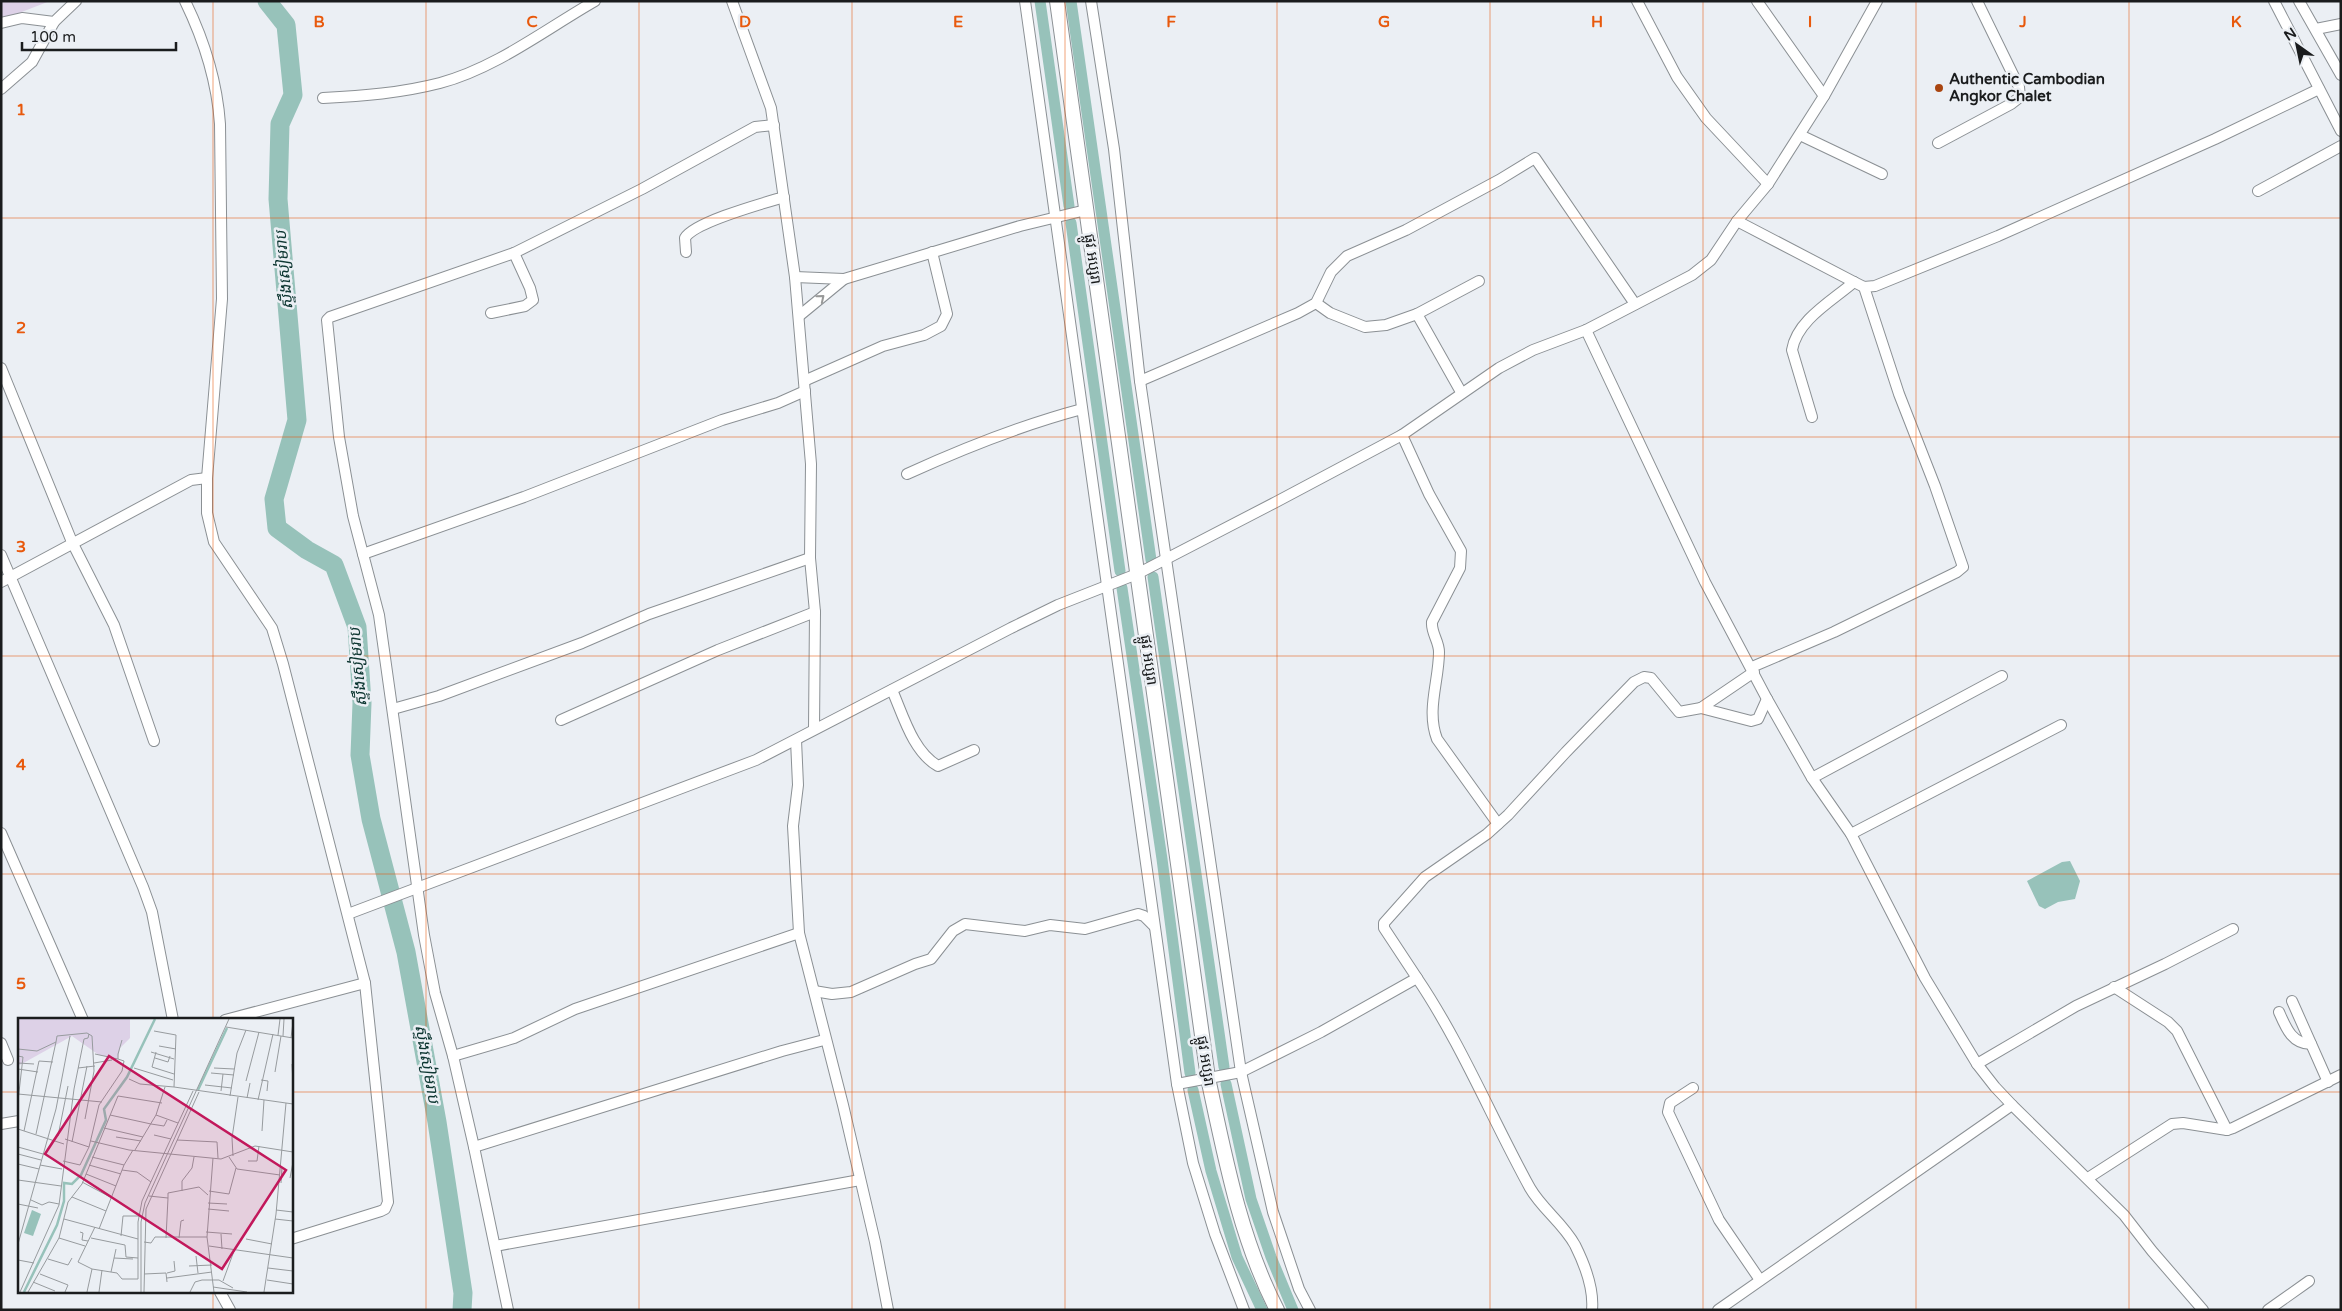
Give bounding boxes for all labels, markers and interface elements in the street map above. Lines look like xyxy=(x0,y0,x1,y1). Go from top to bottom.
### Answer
text: B xyxy=(313,12,325,32)
text: C xyxy=(526,12,538,32)
text: D xyxy=(739,12,751,32)
text: E xyxy=(953,12,963,32)
text: F xyxy=(1166,12,1176,32)
text: G xyxy=(1378,12,1390,32)
text: H xyxy=(1591,12,1603,32)
text: I xyxy=(1808,12,1812,32)
text: J xyxy=(2018,12,2027,32)
text: K xyxy=(2231,12,2242,32)
scale bar xyxy=(22,20,176,52)
north arrow xyxy=(2272,20,2322,70)
text: N xyxy=(2281,24,2300,45)
text: 100 m xyxy=(30,28,76,46)
place label: Authentic Cambodian Angkor Chalet xyxy=(1949,70,2105,106)
marker: Authentic Cambodian Angkor Chalet xyxy=(1933,82,1945,94)
text: 1 xyxy=(16,100,26,120)
water label: ស្ទឹងសៀមរាប xyxy=(269,228,297,310)
street label: ផ្លូវ អប្សរា xyxy=(1076,232,1105,286)
one-way arrow xyxy=(816,294,825,303)
text: 2 xyxy=(16,318,26,338)
text: 3 xyxy=(16,537,26,557)
water label: ស្ទឹងសៀមរាប xyxy=(343,625,371,707)
street label: ផ្លូវ អប្សរា xyxy=(1132,633,1161,687)
text: 4 xyxy=(16,755,26,775)
text: 5 xyxy=(16,974,26,994)
inset map xyxy=(18,1018,292,1294)
water label: ស្ទឹងសៀមរាប xyxy=(410,1023,445,1107)
street label: ផ្លូវ អប្សរា xyxy=(1189,1034,1219,1088)

